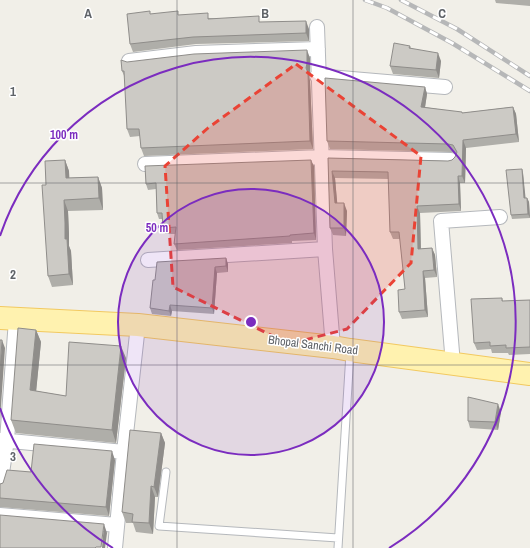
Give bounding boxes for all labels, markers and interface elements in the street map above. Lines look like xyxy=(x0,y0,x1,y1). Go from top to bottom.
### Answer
text: A xyxy=(84,5,92,22)
text: B xyxy=(261,5,269,22)
text: C xyxy=(438,5,446,22)
text: 1 xyxy=(10,83,16,100)
text: 100 m xyxy=(50,127,78,143)
text: 50 m xyxy=(146,220,168,236)
text: 2 xyxy=(10,266,16,283)
centre of rings xyxy=(244,315,258,329)
street label: Bhopal Sanchi Road xyxy=(267,332,359,358)
text: 3 xyxy=(10,448,16,465)

